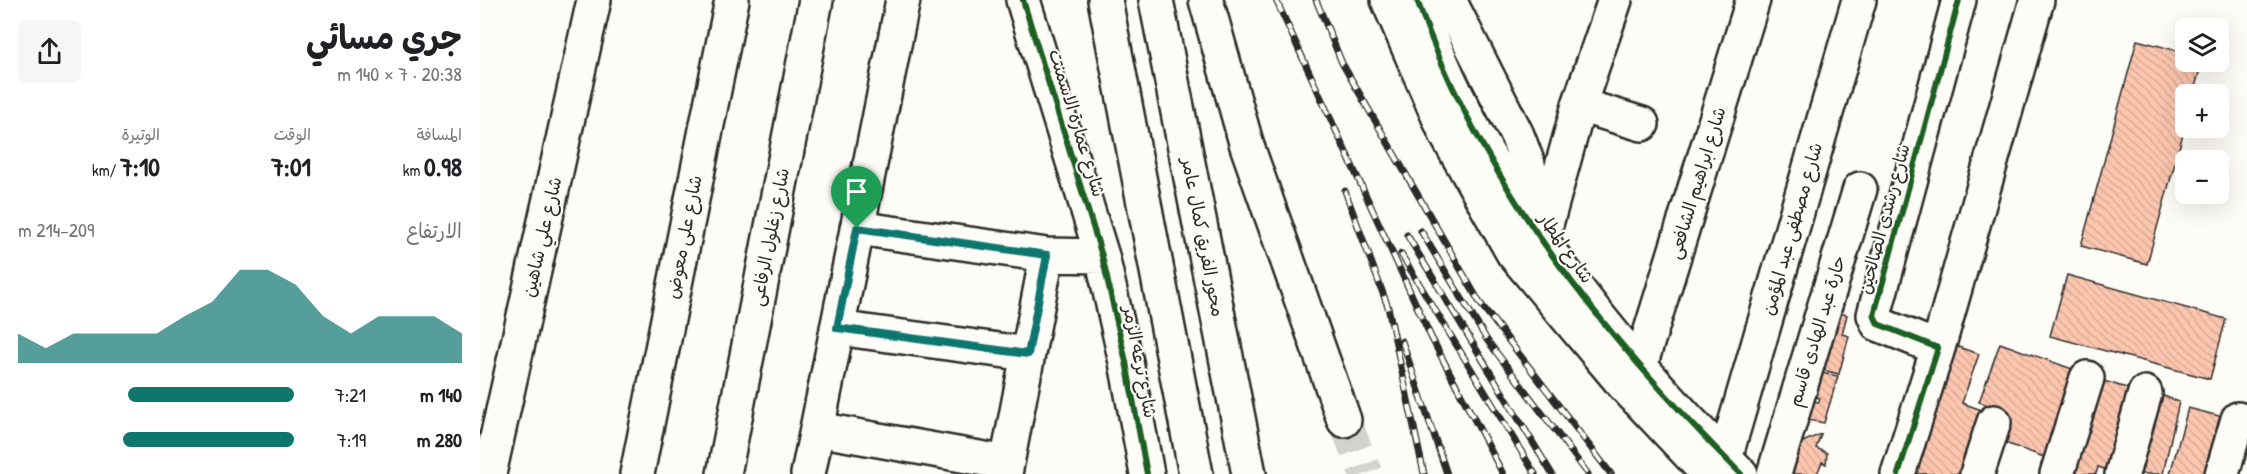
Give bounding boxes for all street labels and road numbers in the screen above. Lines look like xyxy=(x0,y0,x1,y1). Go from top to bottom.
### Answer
street label: شارع عمارة الاسمنت xyxy=(1043,46,1112,200)
street label: شارع ابراهيم الشافعى xyxy=(1661,104,1734,263)
street label: شارع مصطفى عبد المؤمن xyxy=(1755,139,1828,318)
street label: شارع رشدى الصالحين xyxy=(1851,141,1916,297)
street label: محور الفريق كمال عامر xyxy=(1175,153,1231,319)
street label: شارع زغلول الرفاعى xyxy=(744,166,795,308)
street label: شارع على معوض xyxy=(659,173,708,301)
street label: شارع علي شاهين xyxy=(515,174,571,301)
street label: شارع المطار xyxy=(1532,206,1600,288)
street label: حارة عبد الهادى قاسم xyxy=(1782,252,1853,410)
street label: شارع ترعه الزمر xyxy=(1117,302,1164,420)

